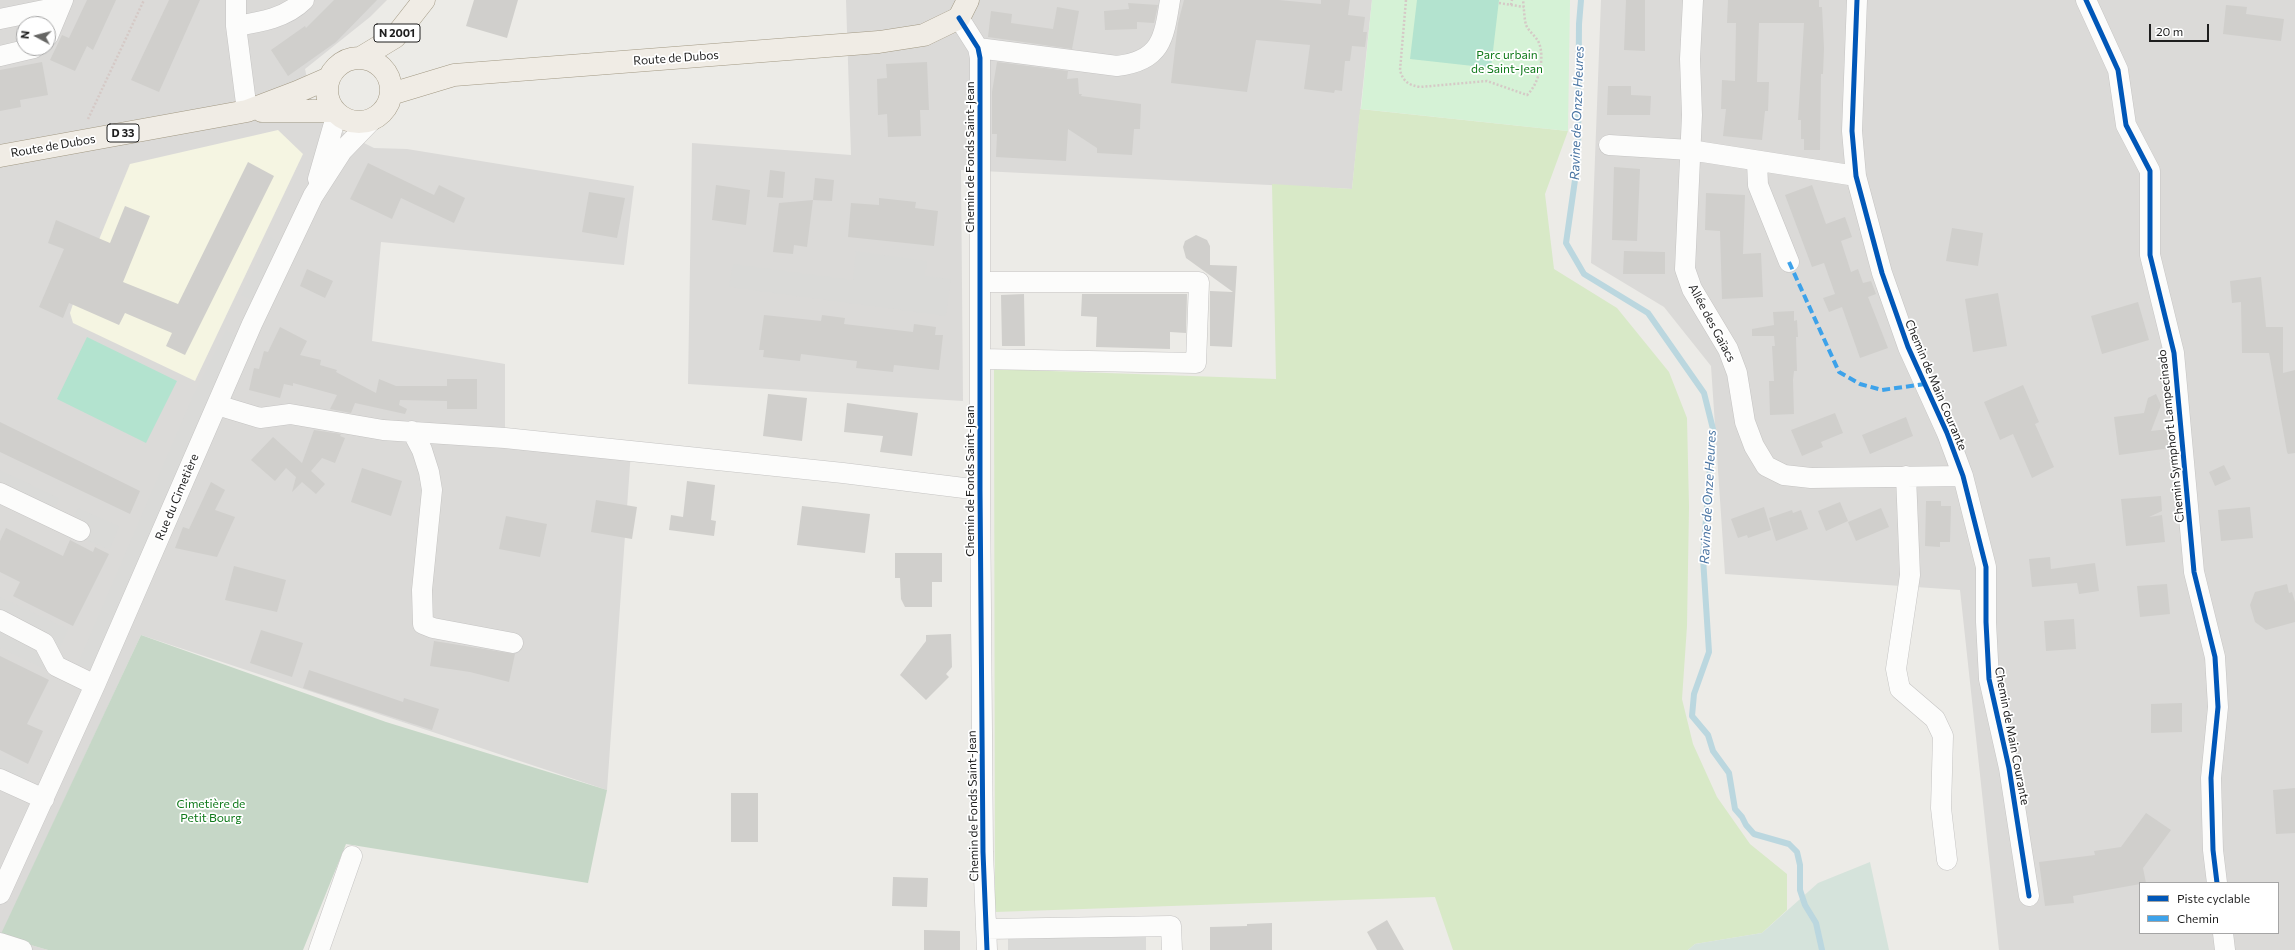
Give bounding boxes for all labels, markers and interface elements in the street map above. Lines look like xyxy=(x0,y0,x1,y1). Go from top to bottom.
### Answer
north arrow xyxy=(16,16,56,56)
scale bar xyxy=(2151,16,2211,42)
road number: N 2001 xyxy=(374,24,420,42)
text: 20 m xyxy=(2156,24,2183,38)
text: N xyxy=(18,30,32,40)
water label: Ravine de Onze Heures xyxy=(1567,46,1587,180)
street label: Route de Dubos xyxy=(633,48,719,68)
park label: Parc urbain de Saint-Jean xyxy=(1471,48,1543,76)
street label: Chemin de Fonds Saint-Jean xyxy=(963,81,977,233)
road number: D 33 xyxy=(107,124,139,142)
street label: Route de Dubos xyxy=(10,131,96,161)
street label: Allée des Gaïacs xyxy=(1685,282,1739,364)
street label: Chemin de Main Courante xyxy=(1902,317,1970,453)
street label: Chemin Symphort Lampecinado xyxy=(2155,349,2187,523)
street label: Chemin de Fonds Saint-Jean xyxy=(963,405,977,557)
water label: Ravine de Onze Heures xyxy=(1697,430,1719,564)
street label: Rue du Cimetière xyxy=(152,452,202,542)
street label: Chemin de Main Courante xyxy=(1992,666,2032,806)
street label: Chemin de Fonds Saint-Jean xyxy=(964,730,982,882)
park label: Cimetière de Petit Bourg xyxy=(177,797,245,825)
legend xyxy=(2139,882,2279,934)
text: Piste cyclable xyxy=(2177,891,2250,905)
text: Chemin xyxy=(2177,911,2219,925)

